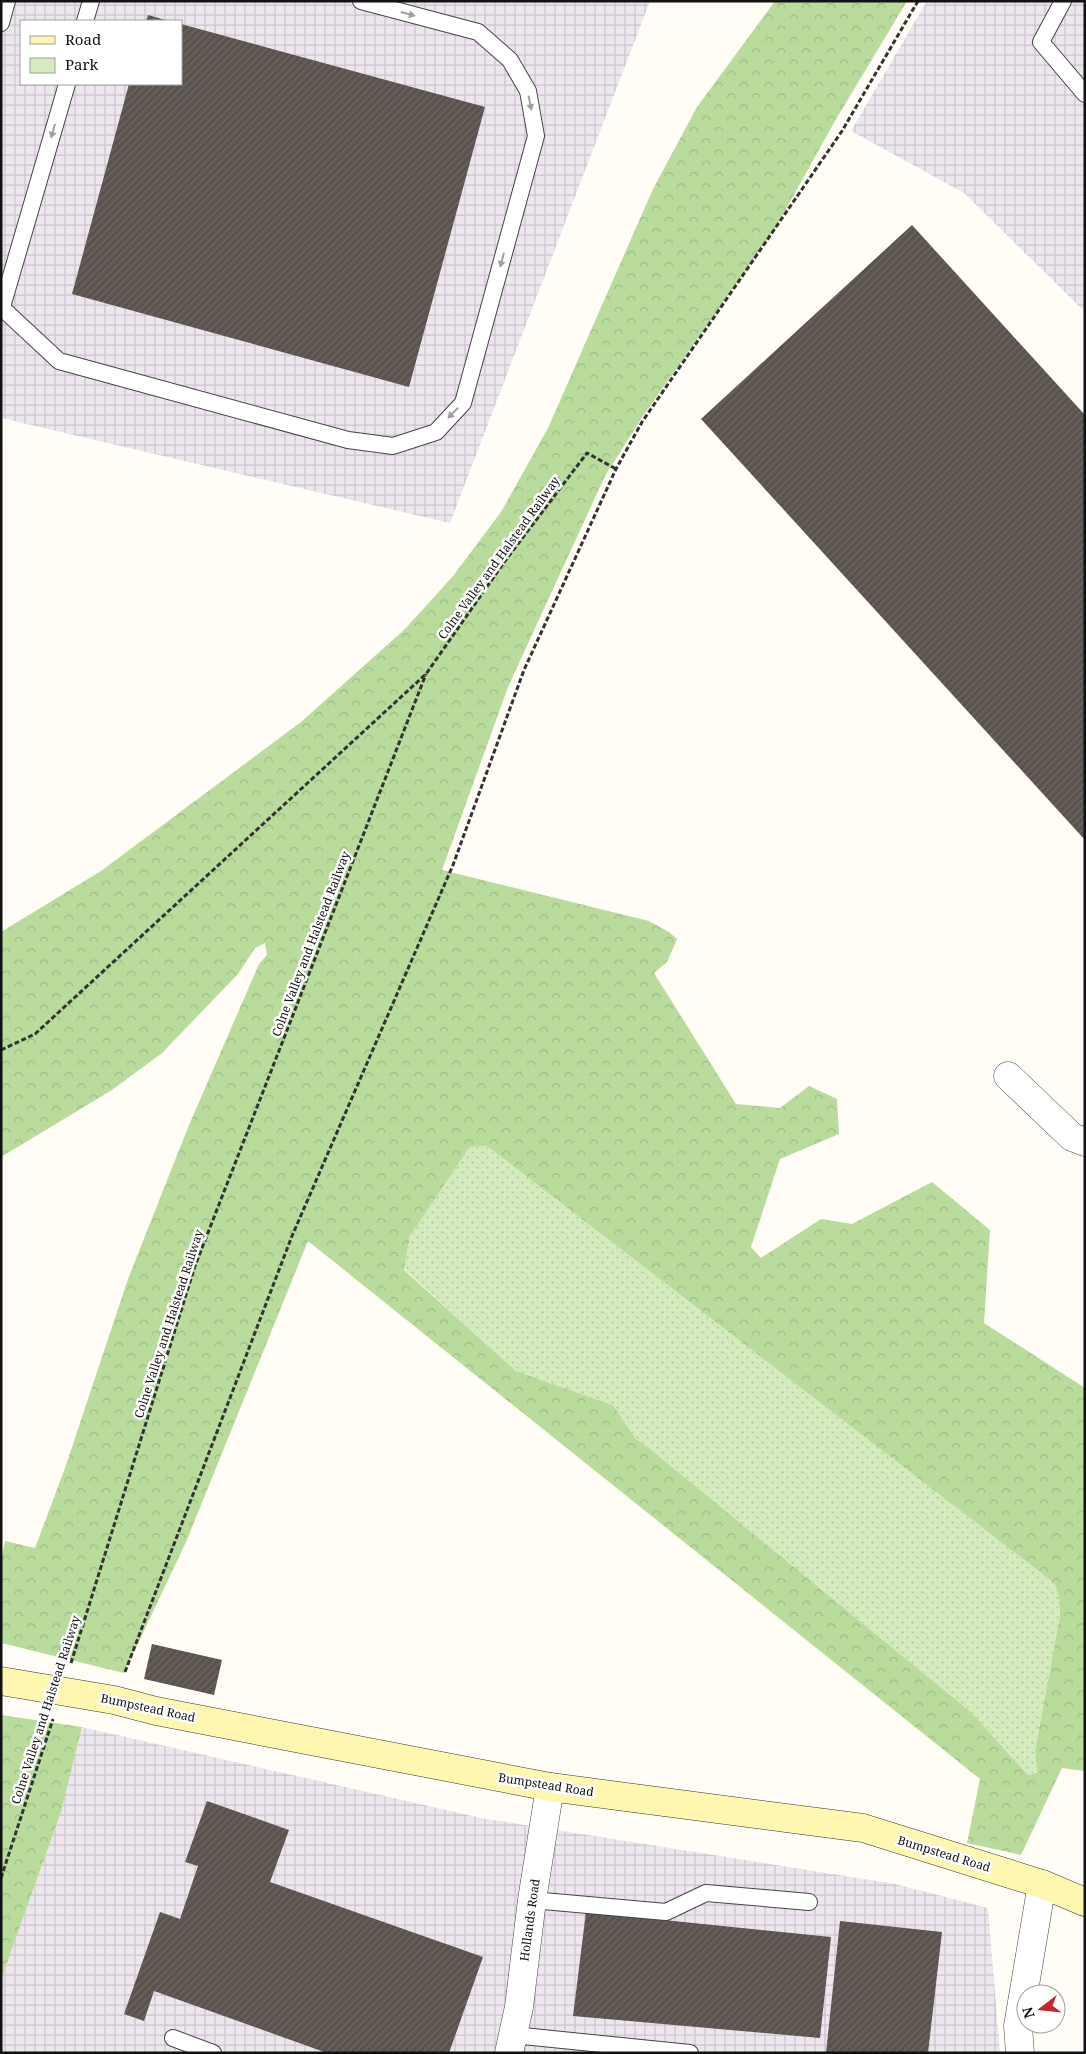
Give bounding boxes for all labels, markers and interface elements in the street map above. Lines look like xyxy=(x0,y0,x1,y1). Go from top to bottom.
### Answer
one-way arrow xyxy=(400,10,416,18)
legend xyxy=(20,20,182,85)
text: Road xyxy=(65,29,101,49)
text: Park xyxy=(65,54,99,74)
one-way arrow xyxy=(526,95,534,110)
one-way arrow xyxy=(49,123,57,138)
one-way arrow xyxy=(498,253,506,268)
one-way arrow xyxy=(447,407,459,419)
street label: Colne Valley and Halstead Railway xyxy=(434,473,564,643)
street label: Colne Valley and Halstead Railway xyxy=(267,848,354,1039)
street label: Colne Valley and Halstead Railway xyxy=(130,1227,207,1420)
street label: Colne Valley and Halstead Railway xyxy=(7,1613,84,1806)
street label: Bumpstead Road xyxy=(99,1689,198,1726)
street label: Bumpstead Road xyxy=(497,1769,596,1801)
street label: Bumpstead Road xyxy=(896,1831,993,1876)
street label: Hollands Road xyxy=(515,1877,544,1962)
north arrow xyxy=(1016,1984,1066,2034)
text: N xyxy=(1017,2005,1039,2021)

